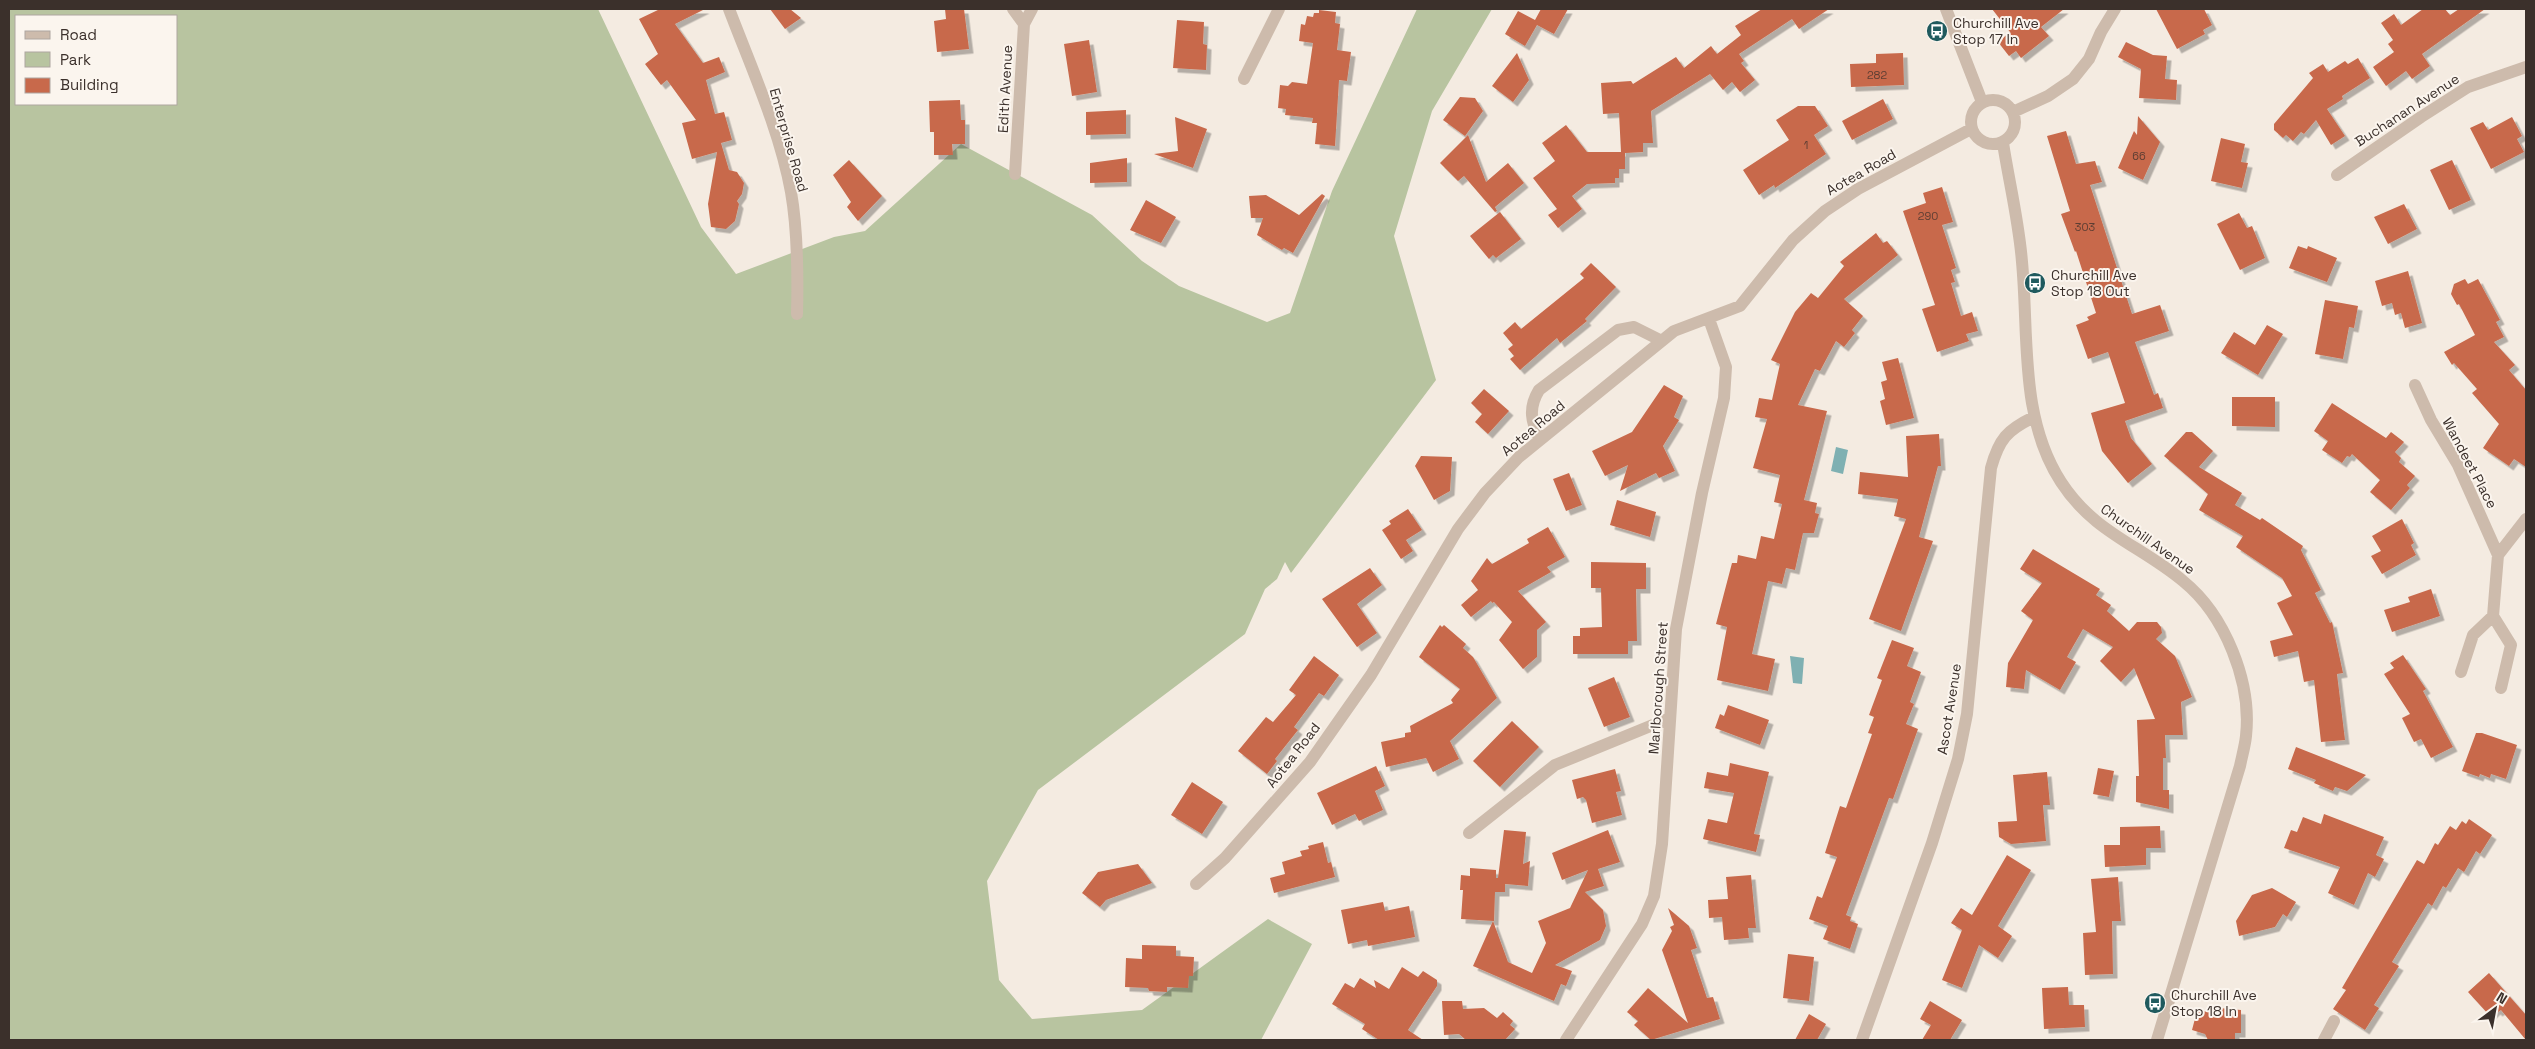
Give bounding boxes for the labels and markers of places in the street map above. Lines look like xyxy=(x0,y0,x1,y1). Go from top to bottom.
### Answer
place label: Churchill Ave Stop 17 In xyxy=(1953,14,2039,48)
bus stop icon: Churchill Ave Stop 17 In xyxy=(1925,19,1949,43)
place label: Churchill Ave Stop 18 Out xyxy=(2051,266,2137,300)
bus stop icon: Churchill Ave Stop 18 Out xyxy=(2023,271,2047,295)
place label: Churchill Ave Stop 18 In xyxy=(2171,986,2257,1020)
bus stop icon: Churchill Ave Stop 18 In xyxy=(2143,991,2167,1015)

